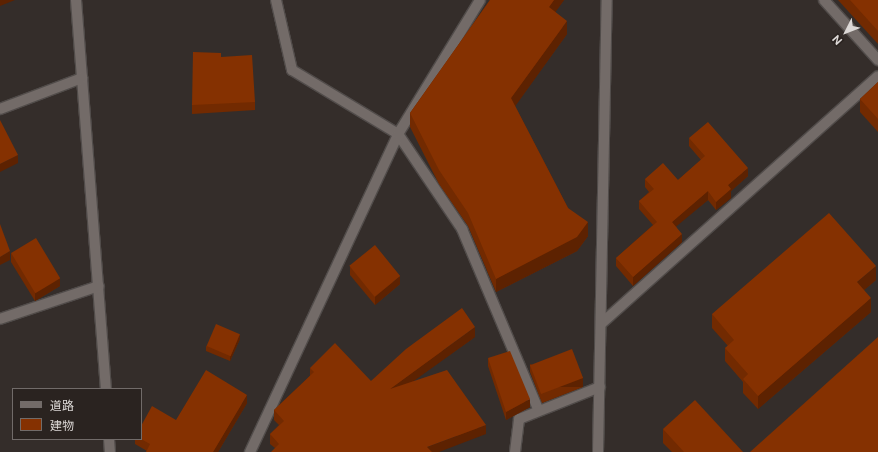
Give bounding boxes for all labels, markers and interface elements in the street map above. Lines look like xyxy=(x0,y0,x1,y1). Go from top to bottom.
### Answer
north arrow xyxy=(826,12,866,52)
text: N xyxy=(830,33,844,47)
legend xyxy=(12,388,142,440)
text: 道路 xyxy=(50,399,74,413)
text: 建物 xyxy=(50,419,74,433)

